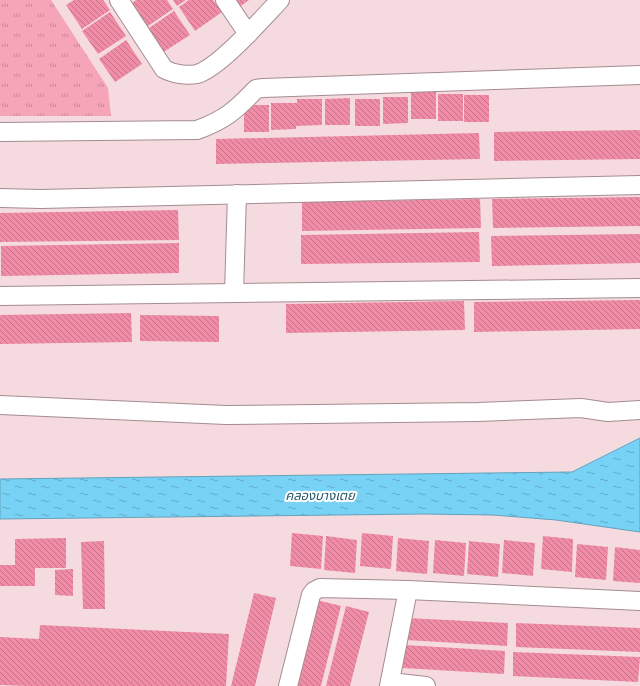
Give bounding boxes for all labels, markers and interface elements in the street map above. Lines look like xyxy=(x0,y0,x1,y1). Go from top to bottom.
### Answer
water label: คลองบางเตย xyxy=(285,488,356,504)

